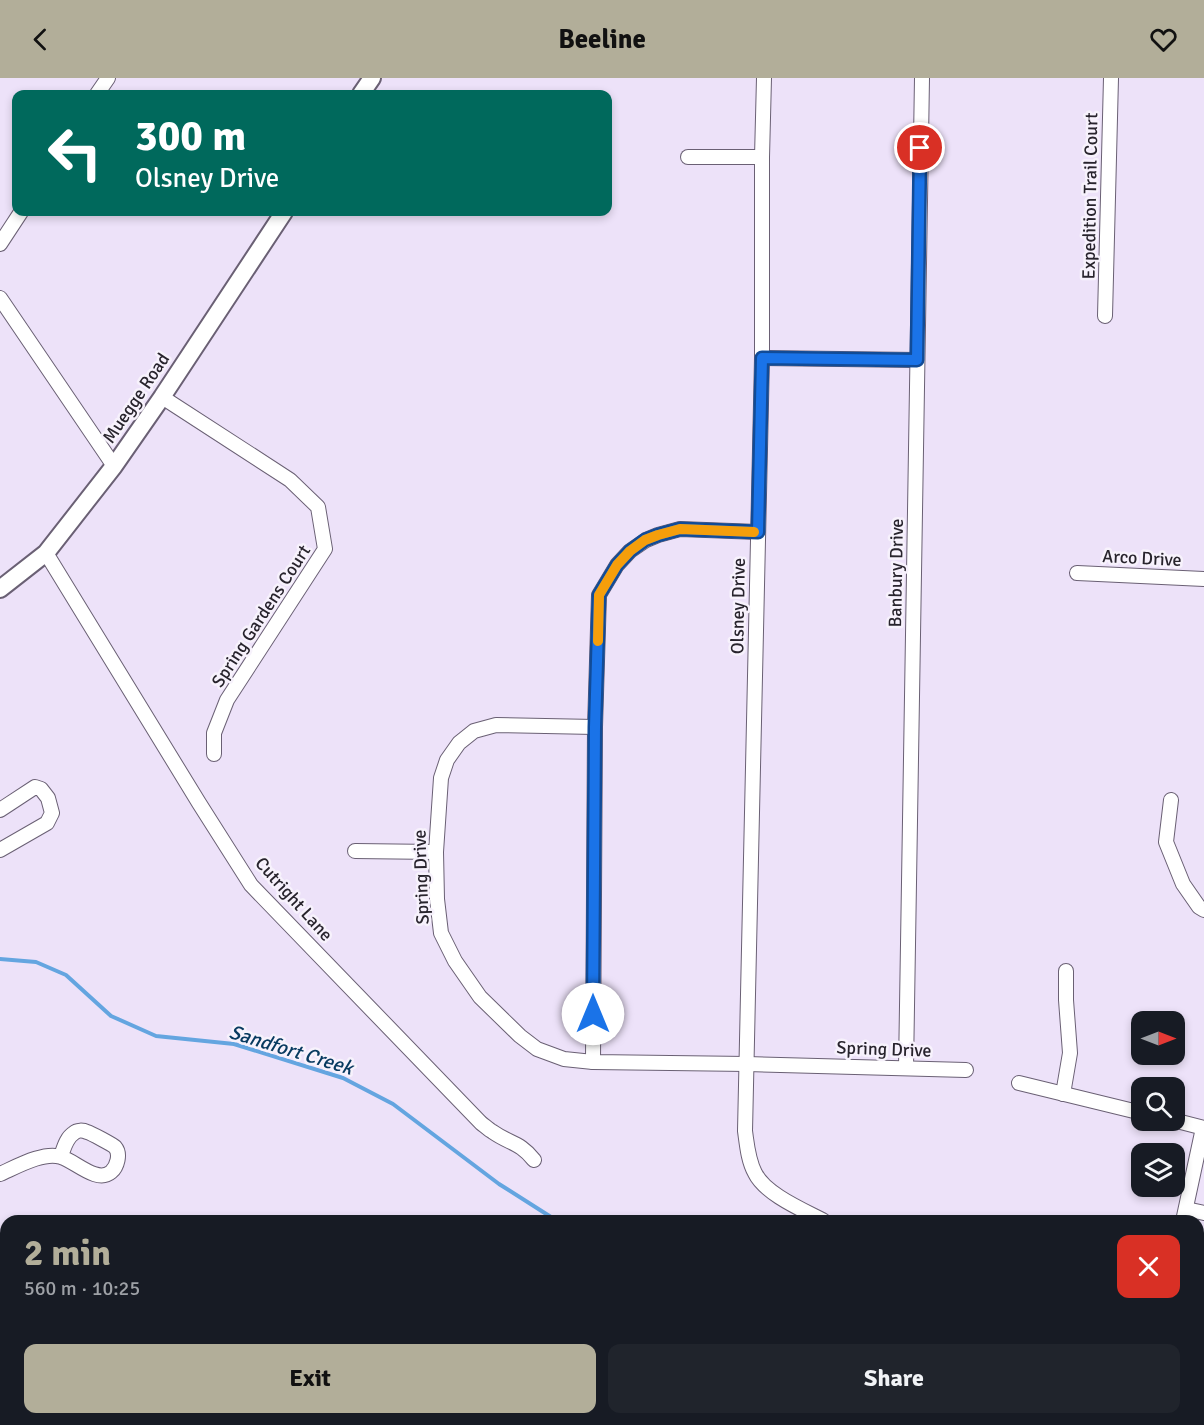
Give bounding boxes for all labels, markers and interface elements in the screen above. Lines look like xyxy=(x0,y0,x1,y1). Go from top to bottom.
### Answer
icon: back xyxy=(24,23,57,56)
text: Beeline xyxy=(558,23,646,56)
icon: heart xyxy=(1147,23,1180,56)
text: 300 m xyxy=(135,111,246,162)
street label: Expedition Trail Court xyxy=(1078,112,1102,280)
icon: left xyxy=(36,114,114,192)
pin xyxy=(894,122,945,173)
icon: arrive xyxy=(903,131,936,164)
text: Olsney Drive xyxy=(135,162,279,195)
street label: Muegge Road xyxy=(98,349,174,447)
street label: Banbury Drive xyxy=(884,518,908,628)
street label: Spring Gardens Court xyxy=(207,541,315,691)
street label: Arco Drive xyxy=(1102,545,1182,571)
street label: Olsney Drive xyxy=(726,558,750,654)
street label: Spring Drive xyxy=(408,829,434,925)
street label: Cutright Lane xyxy=(251,852,337,946)
position arrow xyxy=(561,982,625,1046)
north arrow xyxy=(1131,1011,1185,1065)
map controls xyxy=(1131,1011,1185,1197)
water label: Sandfort Creek xyxy=(226,1019,358,1081)
street label: Spring Drive xyxy=(836,1036,932,1062)
button: search xyxy=(1131,1077,1185,1131)
button: layers xyxy=(1131,1143,1185,1197)
text: 2 min xyxy=(24,1231,111,1276)
button: close xyxy=(1117,1235,1180,1298)
text: 560 m · 10:25 xyxy=(24,1276,140,1301)
button: Exit xyxy=(24,1344,596,1413)
button: Share xyxy=(608,1344,1180,1413)

